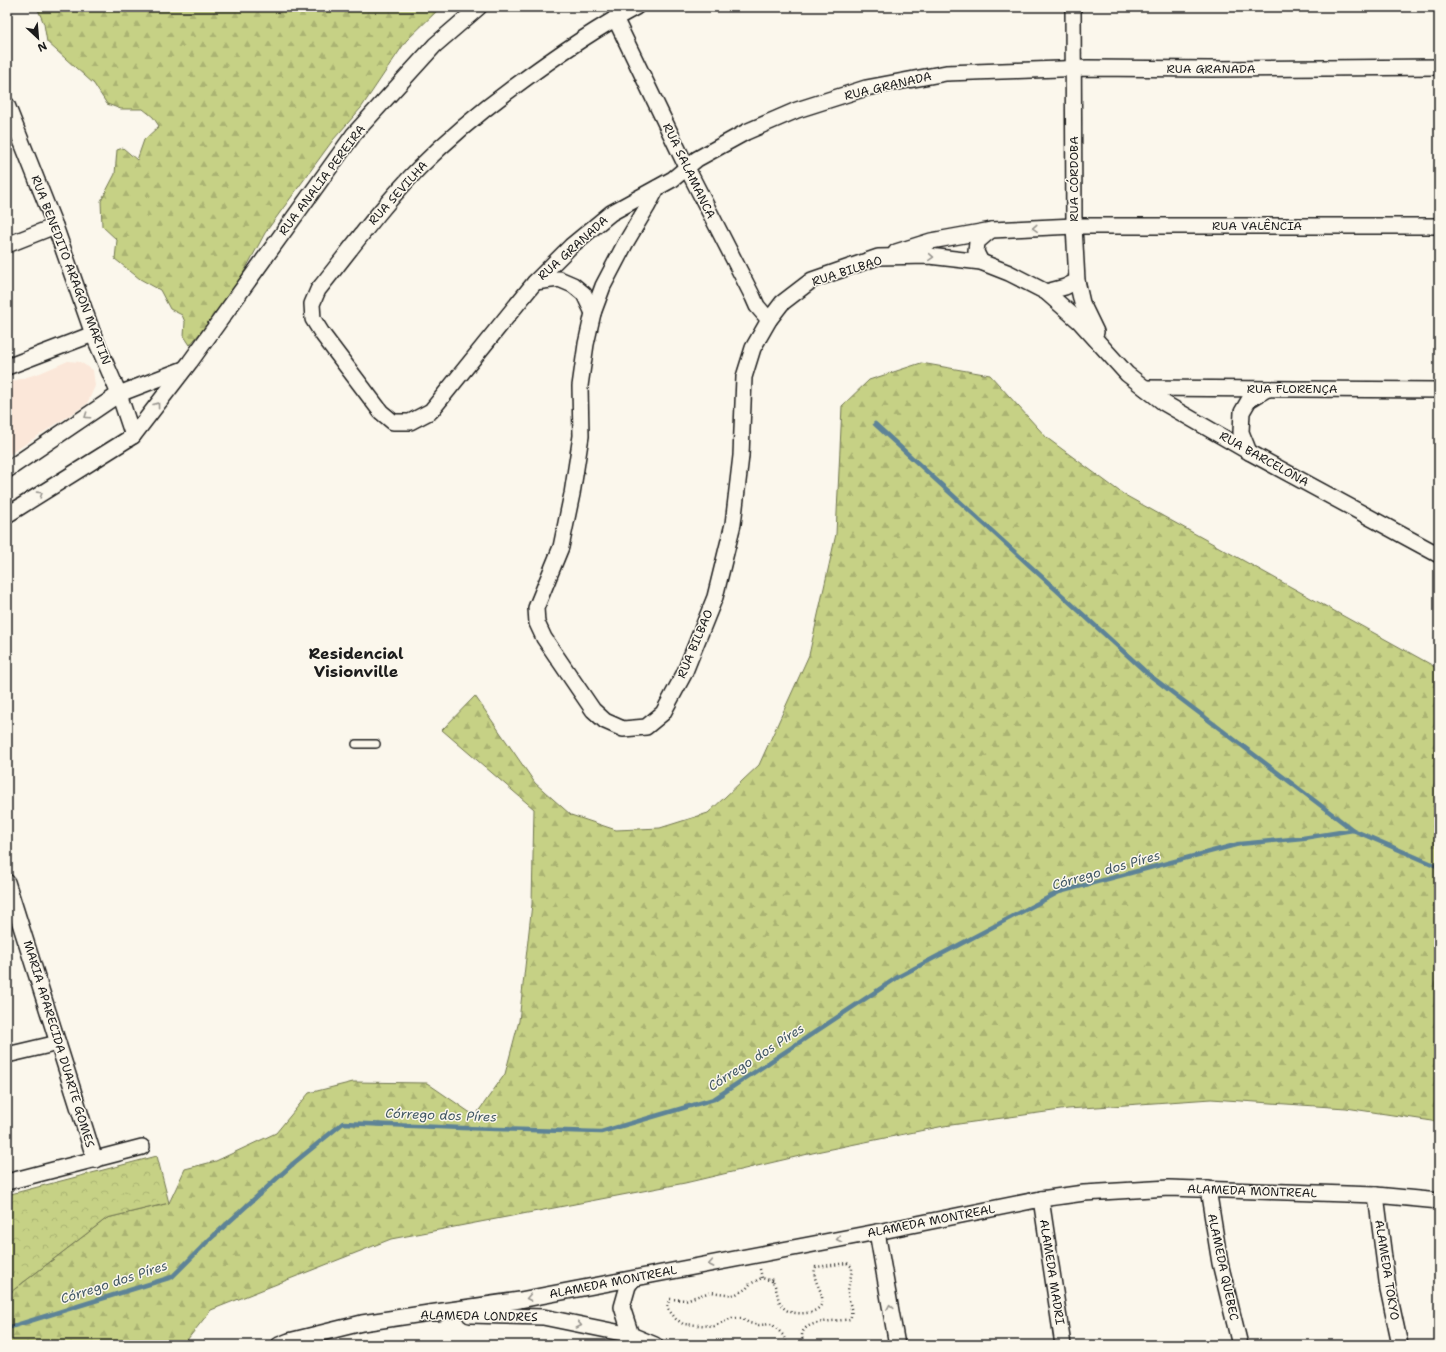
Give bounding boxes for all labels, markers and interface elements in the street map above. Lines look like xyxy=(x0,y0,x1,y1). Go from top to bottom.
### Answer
north arrow xyxy=(18,18,58,58)
text: N xyxy=(35,38,49,55)
street label: RUA GRANADA xyxy=(1166,61,1256,77)
street label: RUA GRANADA xyxy=(843,68,934,104)
street label: RUA ANALIA PEREIRA xyxy=(275,121,369,239)
street label: RUA SALAMANCA xyxy=(659,121,719,222)
street label: RUA CÓRDOBA xyxy=(1066,136,1082,222)
street label: RUA SEVILHA xyxy=(365,157,431,228)
street label: RUA BENEDITO ARAGON MARTIN xyxy=(27,173,115,367)
street label: RUA GRANADA xyxy=(535,212,612,284)
street label: RUA VALÊNCIA xyxy=(1212,218,1302,234)
one-way arrow xyxy=(1032,223,1038,232)
street label: RUA BILBAO xyxy=(810,252,884,290)
one-way arrow xyxy=(928,252,934,261)
street label: RUA FLORENÇA xyxy=(1247,381,1338,397)
one-way arrow xyxy=(152,403,159,410)
one-way arrow xyxy=(84,411,91,418)
street label: RUA BARCELONA xyxy=(1216,428,1312,490)
one-way arrow xyxy=(36,491,43,499)
street label: RUA BILBAO xyxy=(673,607,717,681)
district label: Residencial Visionville xyxy=(309,643,404,682)
water label: Córrego dos Píres xyxy=(1050,846,1162,894)
street label: MARIA APARECIDA DUARTE GOMES xyxy=(20,938,98,1150)
water label: Córrego dos Píres xyxy=(705,1019,807,1095)
water label: Córrego dos Píres xyxy=(385,1105,497,1125)
street label: ALAMEDA MONTREAL xyxy=(1187,1181,1318,1201)
street label: ALAMEDA MONTREAL xyxy=(866,1201,997,1241)
street label: ALAMEDA QUEBEC xyxy=(1204,1212,1242,1322)
street label: ALAMEDA MADRI xyxy=(1036,1218,1068,1326)
street label: ALAMEDA TOKYO xyxy=(1371,1219,1403,1321)
one-way arrow xyxy=(836,1235,842,1243)
water label: Córrego dos Píres xyxy=(58,1257,170,1307)
one-way arrow xyxy=(708,1259,714,1267)
street label: ALAMEDA MONTREAL xyxy=(548,1262,679,1302)
one-way arrow xyxy=(525,1294,532,1302)
one-way arrow xyxy=(886,1304,895,1310)
street label: ALAMEDA LONDRES xyxy=(420,1307,538,1325)
one-way arrow xyxy=(576,1320,582,1328)

